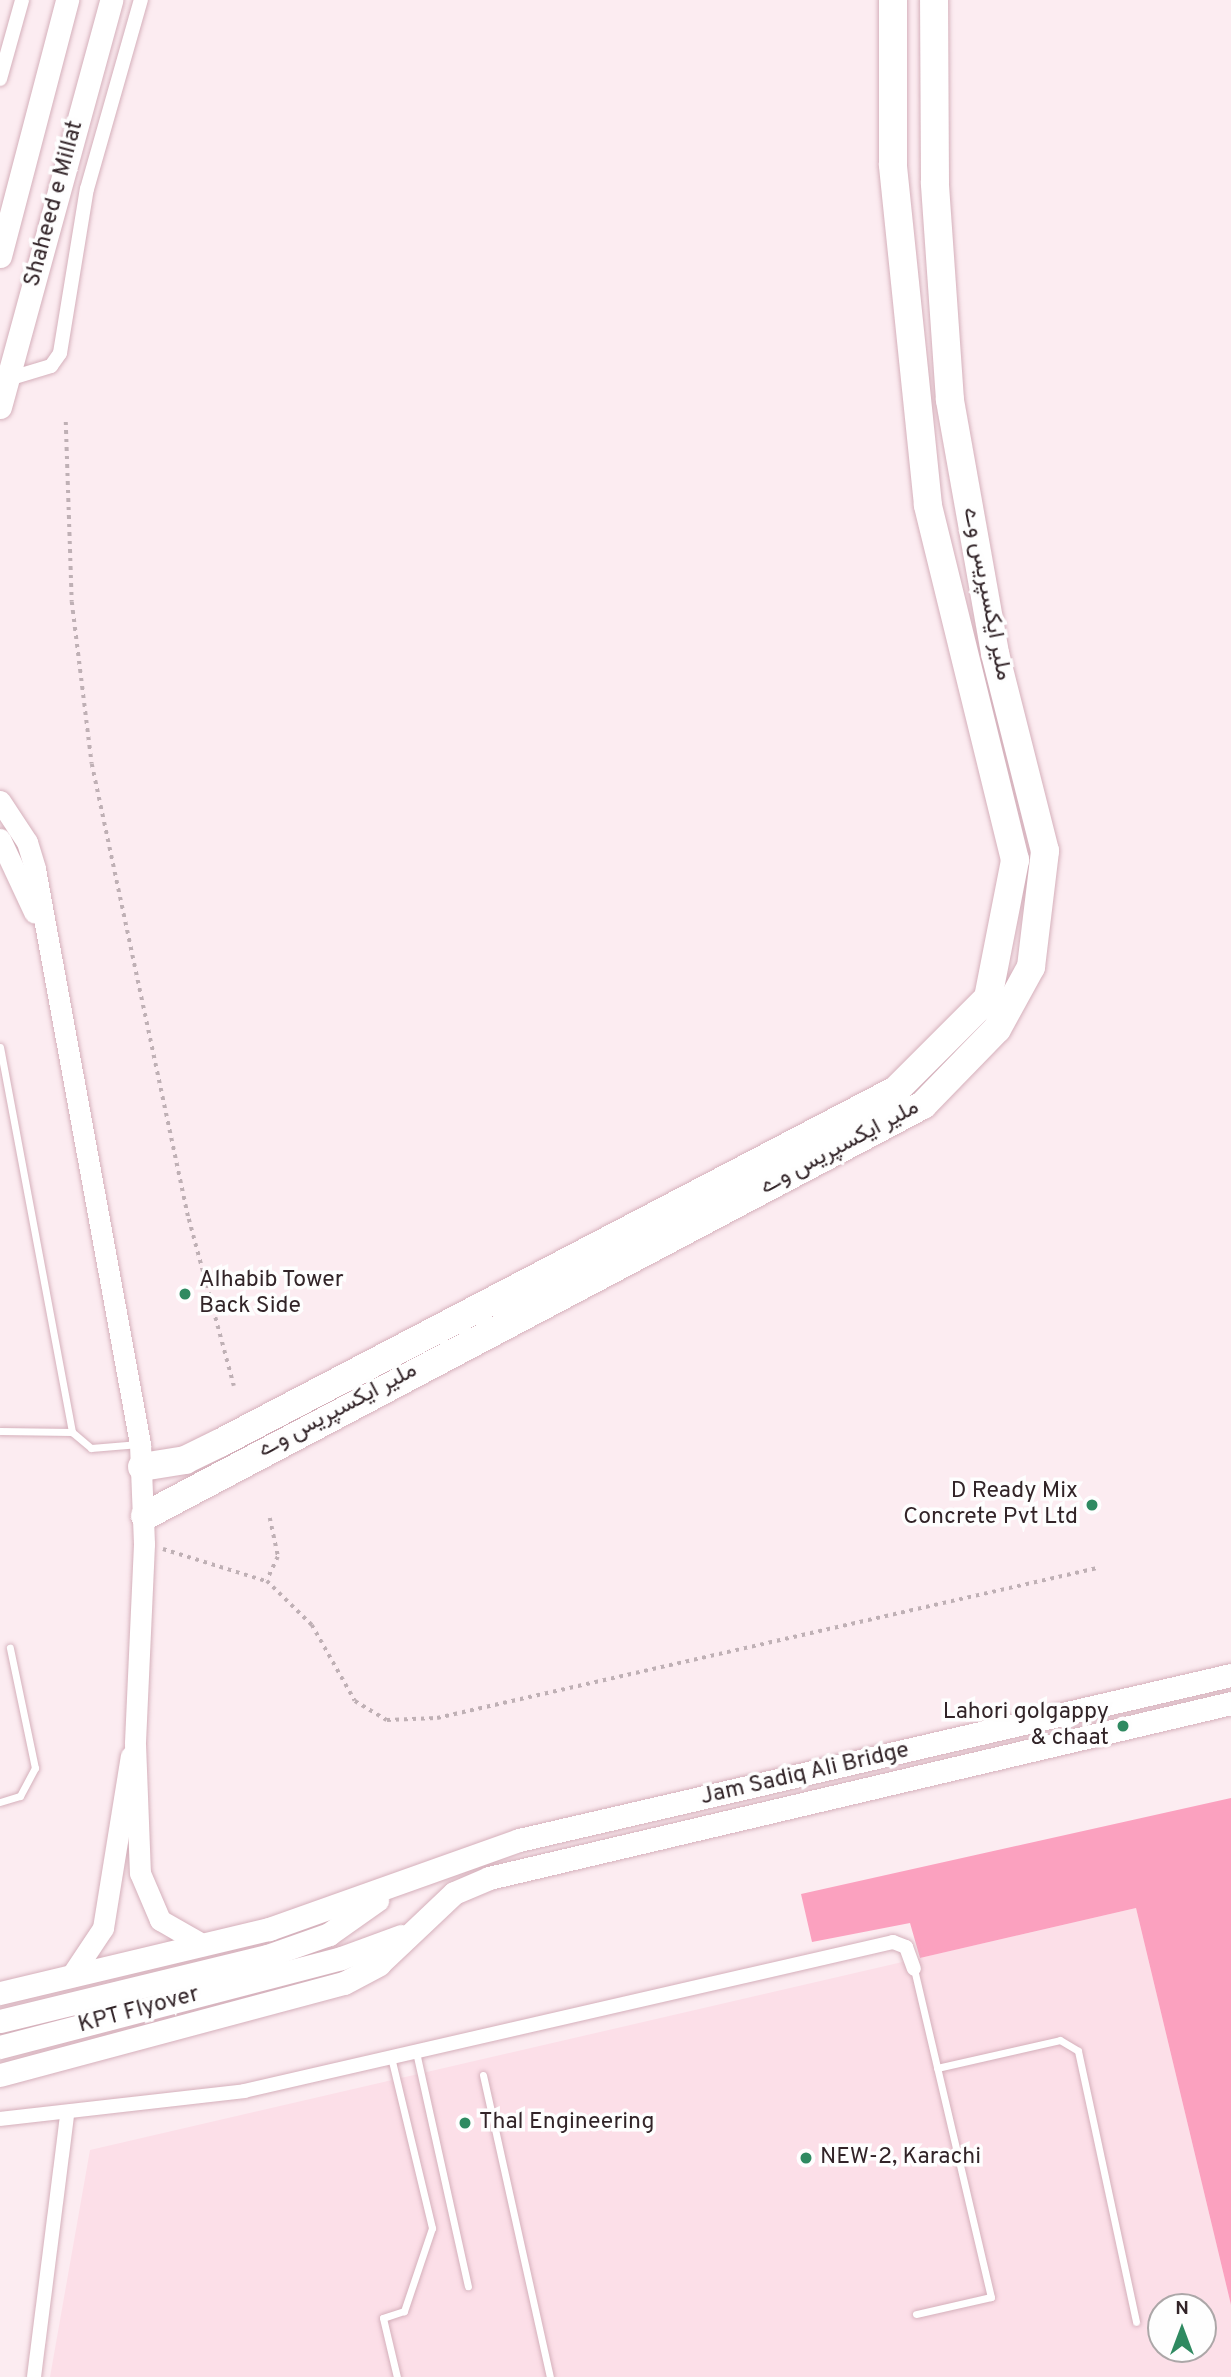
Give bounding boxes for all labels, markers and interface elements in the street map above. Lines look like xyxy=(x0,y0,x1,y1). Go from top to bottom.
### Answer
street label: Shaheed e Millat xyxy=(20,118,90,290)
street label: ملیر ایکسپریس وے xyxy=(956,505,1016,683)
street label: ملیر ایکسپریس وے xyxy=(756,1094,924,1202)
place label: Alhabib Tower Back Side xyxy=(199,1267,345,1321)
marker: Alhabib Tower Back Side xyxy=(177,1286,193,1302)
street label: ملیر ایکسپریس وے xyxy=(254,1357,422,1465)
place label: D Ready Mix Concrete Pvt Ltd xyxy=(903,1478,1078,1532)
marker: D Ready Mix Concrete Pvt Ltd xyxy=(1084,1497,1100,1513)
place label: Lahori golgappy & chaat xyxy=(943,1699,1109,1753)
marker: Lahori golgappy & chaat xyxy=(1115,1718,1131,1734)
street label: Jam Sadiq Ali Bridge xyxy=(698,1737,912,1813)
street label: KPT Flyover xyxy=(75,1981,203,2041)
place label: Thal Engineering xyxy=(479,2109,654,2137)
marker: Thal Engineering xyxy=(457,2115,473,2131)
place label: NEW-2, Karachi xyxy=(820,2144,981,2172)
marker: NEW-2, Karachi xyxy=(798,2150,814,2166)
north arrow xyxy=(1147,2293,1217,2363)
text: N xyxy=(1175,2297,1189,2321)

